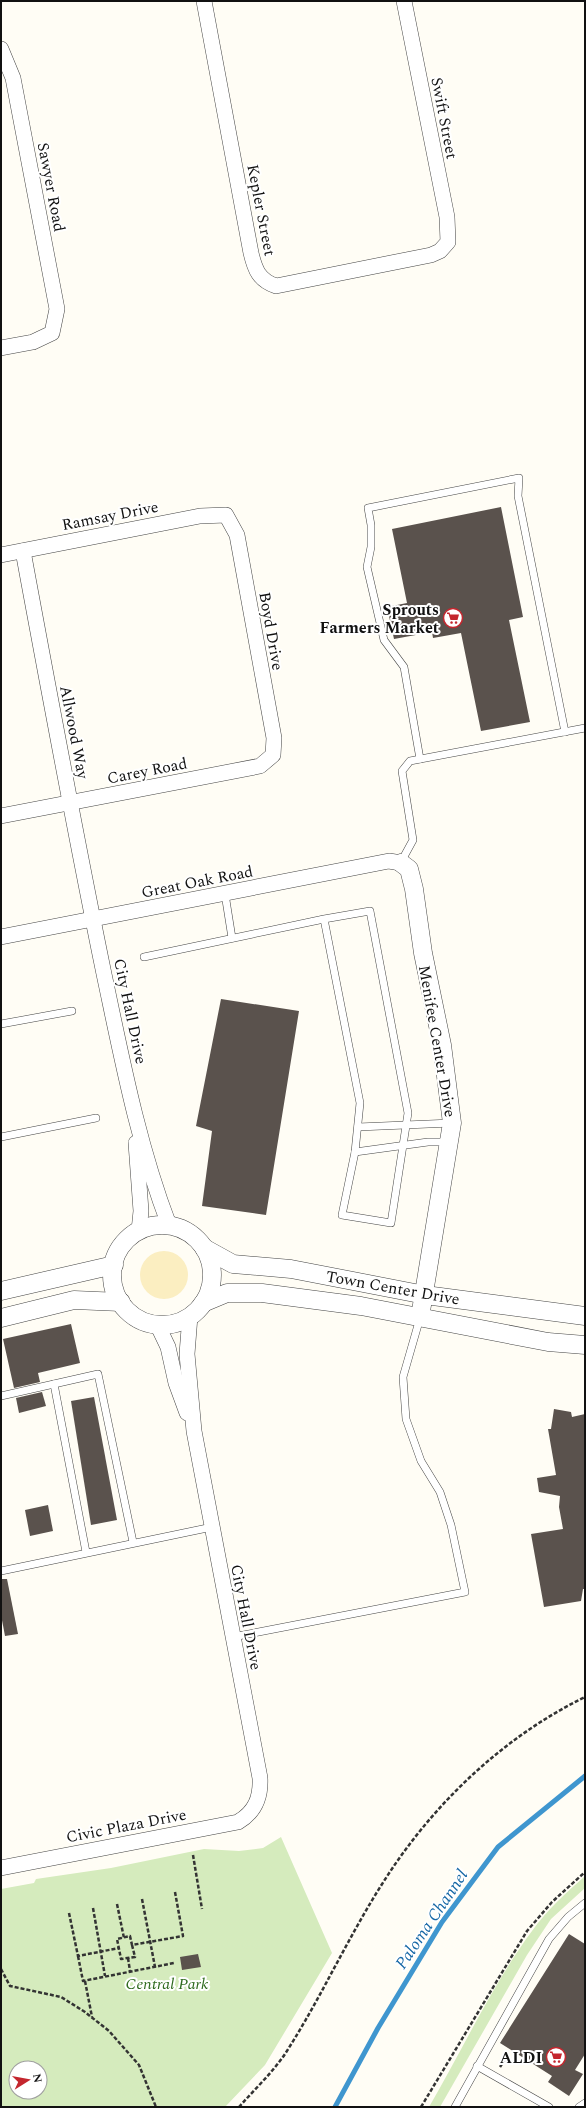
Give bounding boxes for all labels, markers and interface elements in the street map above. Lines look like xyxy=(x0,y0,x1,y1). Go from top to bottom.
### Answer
street label: Swift Street xyxy=(424,75,464,162)
street label: Sawyer Road xyxy=(31,140,71,234)
street label: Kepler Street xyxy=(240,162,282,258)
street label: Ramsay Drive xyxy=(60,495,161,537)
street label: Boyd Drive xyxy=(252,590,290,672)
place label: Sprouts Farmers Market xyxy=(320,598,439,640)
supermarket icon: Sprouts Farmers Market xyxy=(442,607,464,629)
street label: Allwood Way xyxy=(53,684,95,782)
street label: Carey Road xyxy=(105,751,189,791)
street label: Great Oak Road xyxy=(139,859,255,905)
street label: City Hall Drive xyxy=(107,956,153,1066)
street label: Menifee Center Drive xyxy=(412,963,462,1119)
street label: Town Center Drive xyxy=(324,1264,462,1312)
street label: City Hall Drive xyxy=(224,1562,268,1672)
street label: Civic Plaza Drive xyxy=(64,1803,188,1849)
water label: Paloma Channel xyxy=(389,1864,475,1975)
park label: Central Park xyxy=(125,1972,209,1996)
place label: ALDI xyxy=(500,2046,542,2070)
supermarket icon: ALDI xyxy=(545,2046,567,2068)
north arrow xyxy=(8,2060,48,2100)
text: N xyxy=(28,2072,47,2084)

